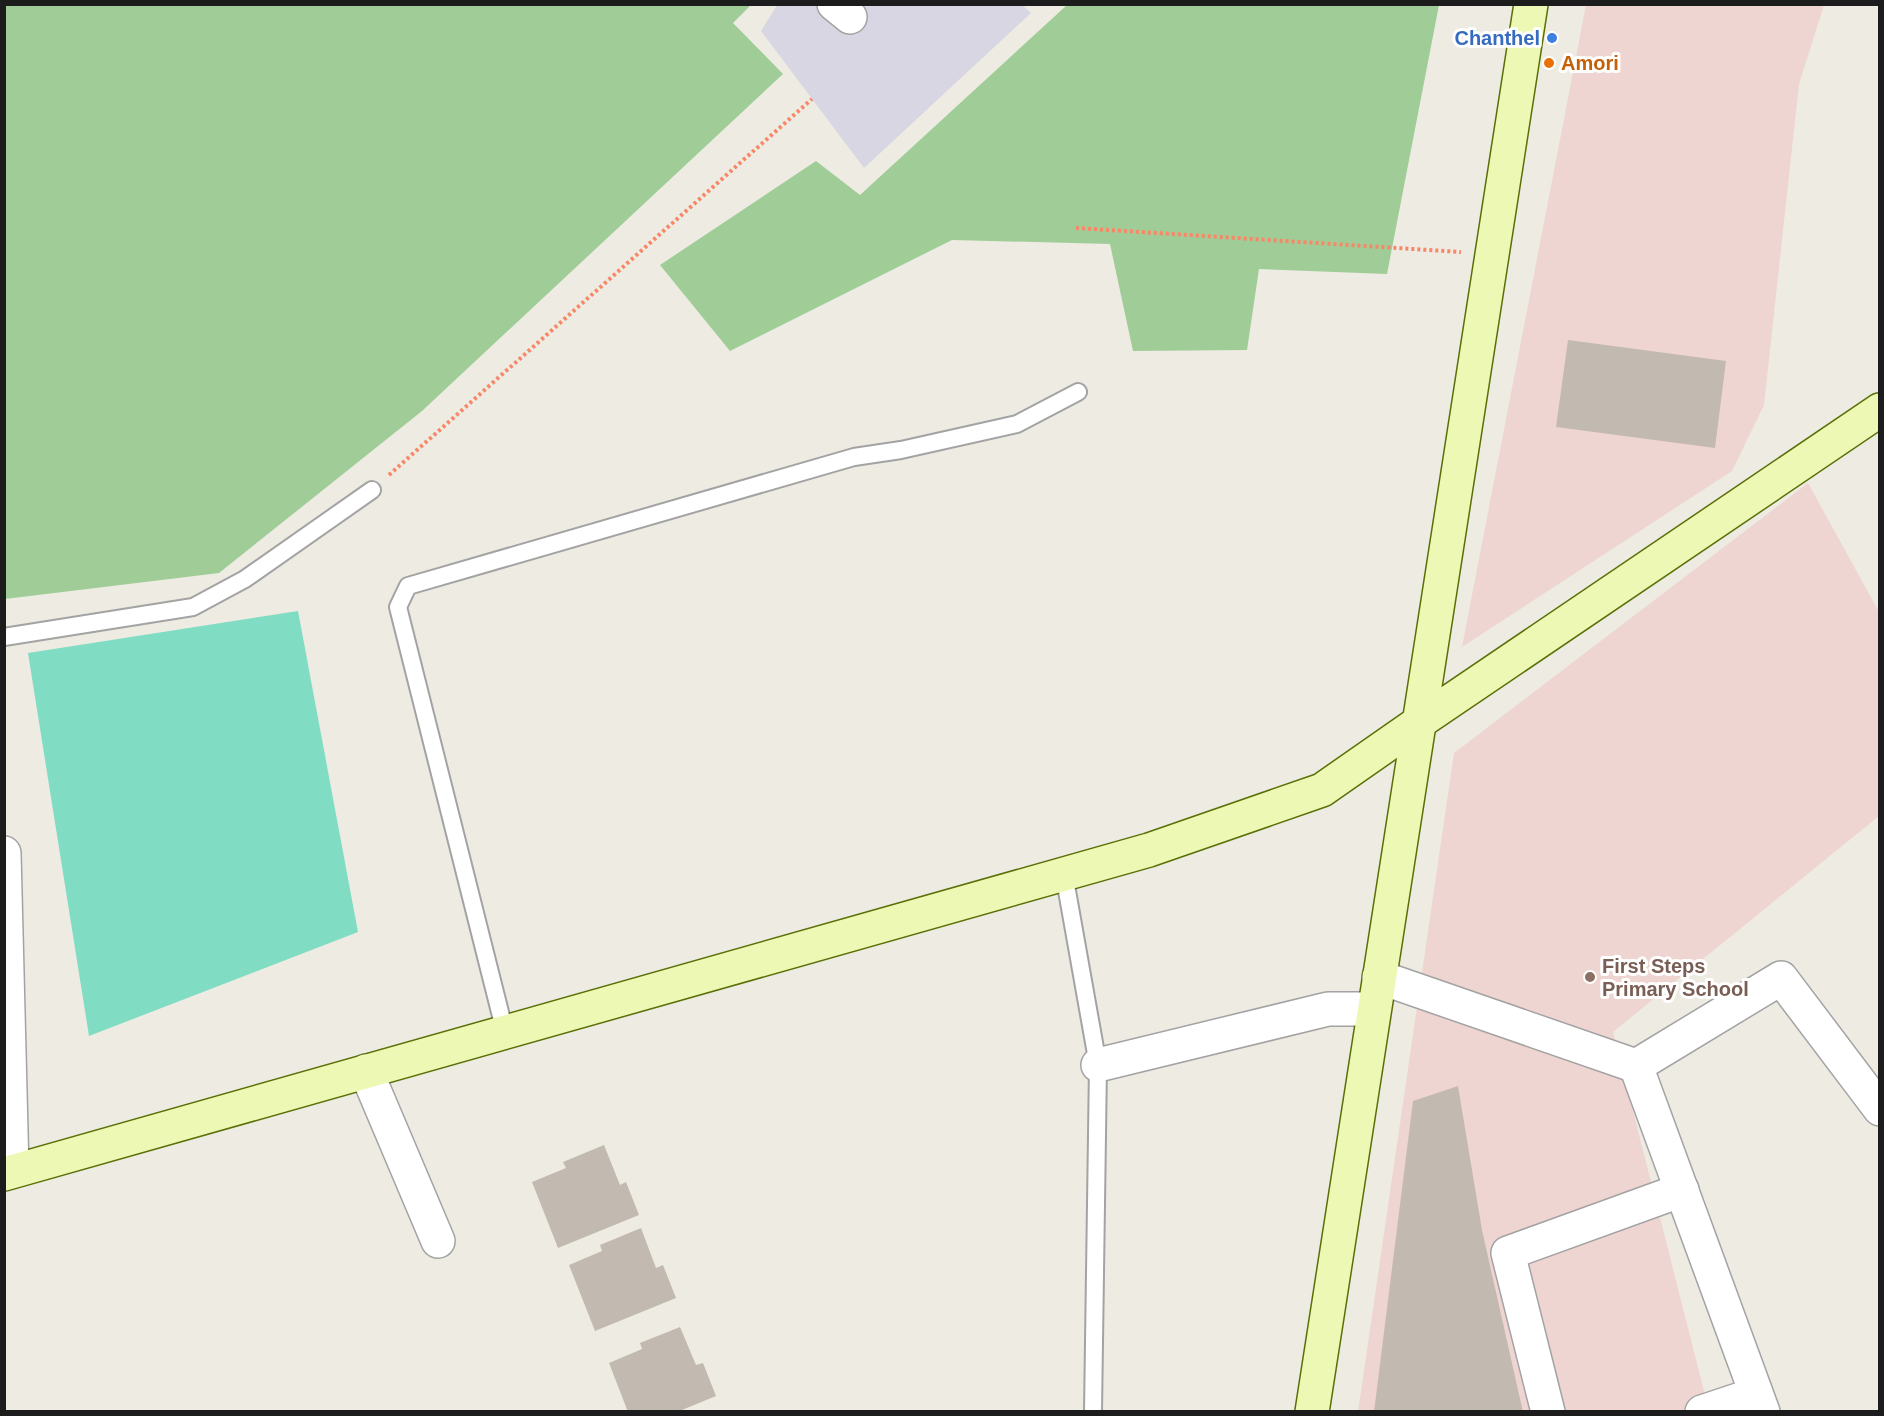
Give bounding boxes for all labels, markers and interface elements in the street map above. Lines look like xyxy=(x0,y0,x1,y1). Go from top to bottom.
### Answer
place label: Chanthel xyxy=(1454,27,1540,49)
marker: Chanthel xyxy=(1545,31,1559,45)
place label: Amori xyxy=(1561,52,1619,74)
marker: Amori xyxy=(1542,56,1556,70)
place label: First Steps Primary School xyxy=(1602,955,1749,1000)
marker: First Steps Primary School xyxy=(1583,970,1597,984)

